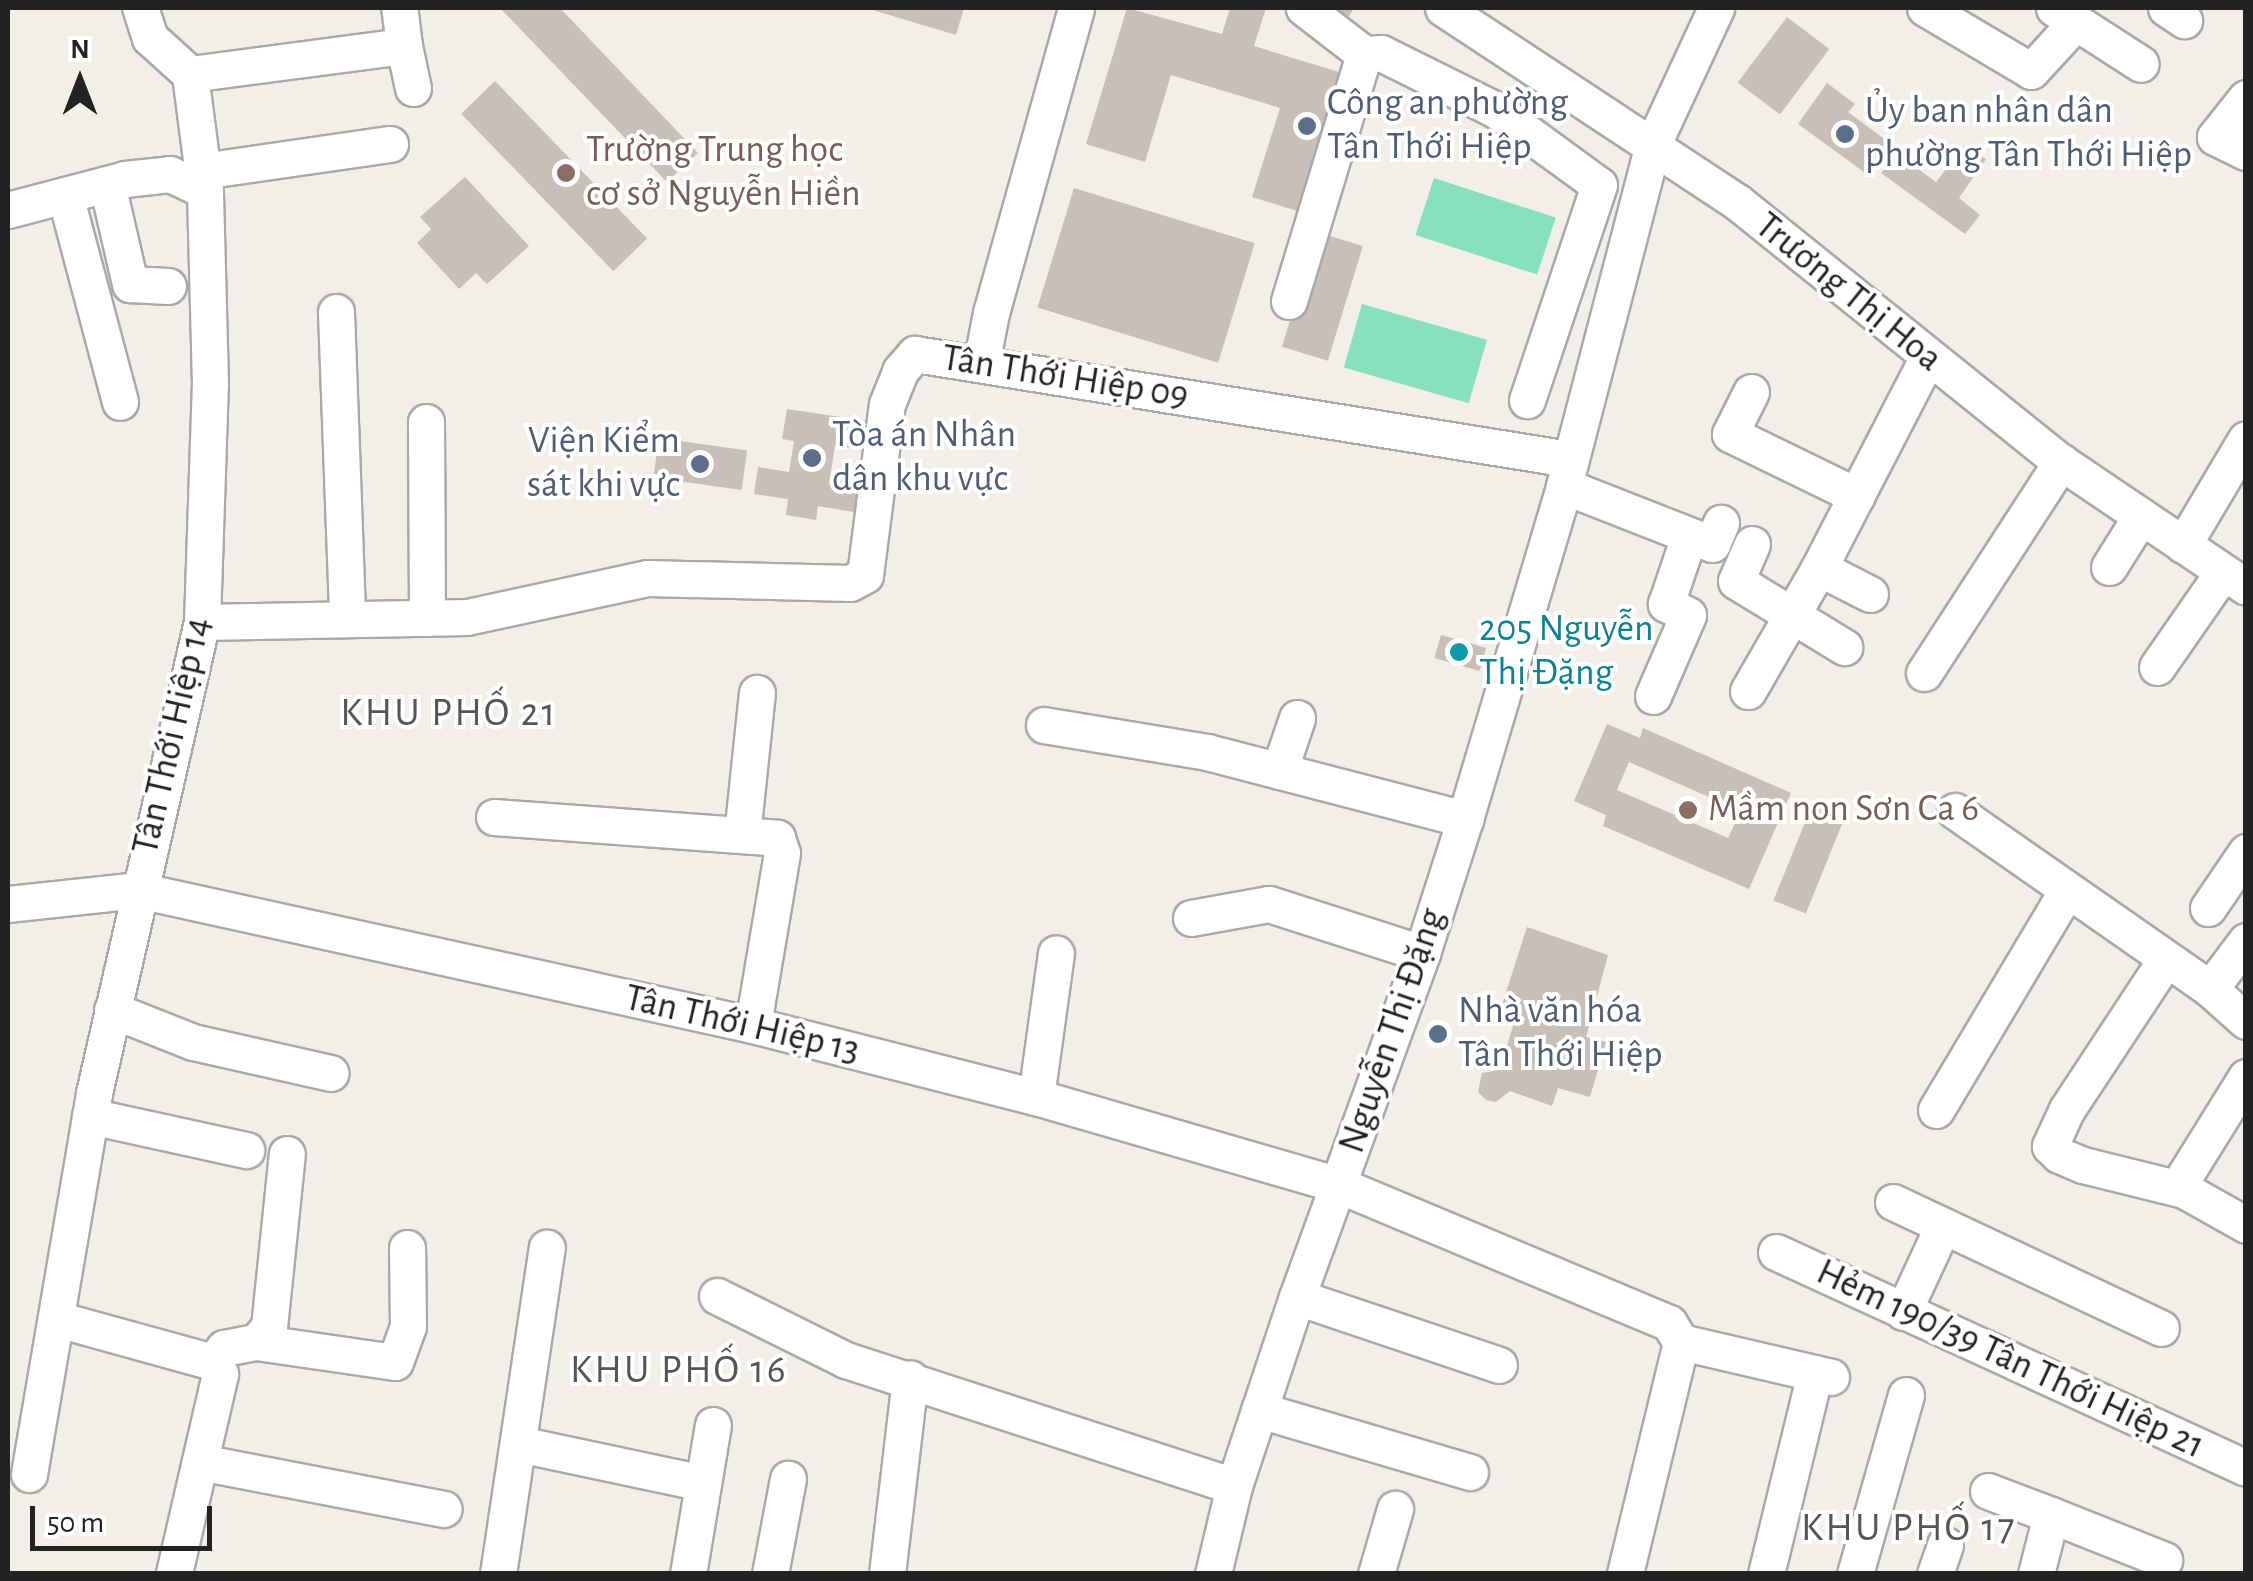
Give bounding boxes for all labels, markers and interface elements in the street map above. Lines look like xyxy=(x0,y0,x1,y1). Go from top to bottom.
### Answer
north arrow xyxy=(30,30,130,130)
text: N xyxy=(70,36,90,64)
place label: Công an phường Tân Thới Hiệp xyxy=(1327,81,1568,170)
place label: Ủy ban nhân dân phường Tân Thới Hiệp xyxy=(1865,89,2192,178)
marker: Công an phường Tân Thới Hiệp xyxy=(1296,115,1318,137)
marker: Ủy ban nhân dân phường Tân Thới Hiệp xyxy=(1834,123,1856,145)
place label: Trường Trung học cơ sở Nguyễn Hiền xyxy=(586,128,861,218)
marker: Trường Trung học cơ sở Nguyễn Hiền xyxy=(555,162,577,184)
street label: Trương Thị Hoa xyxy=(1745,204,1951,382)
street label: Tân Thới Hiệp 09 xyxy=(939,336,1191,420)
place label: Tòa án Nhân dân khu vực xyxy=(832,413,1016,502)
place label: Viện Kiểm sát khi vực xyxy=(527,419,680,508)
marker: Tòa án Nhân dân khu vực xyxy=(801,447,823,469)
marker: Viện Kiểm sát khi vực xyxy=(689,453,711,475)
place label: 205 Nguyễn Thị Đặng xyxy=(1479,607,1654,696)
street label: Tân Thới Hiệp 14 xyxy=(124,613,222,859)
marker: 205 Nguyễn Thị Đặng xyxy=(1448,641,1470,663)
district label: KHU PHỐ 21 xyxy=(340,689,558,737)
place label: Mầm non Sơn Ca 6 xyxy=(1708,787,1979,833)
marker: Mầm non Sơn Ca 6 xyxy=(1677,799,1699,821)
street label: Nguyễn Thị Đặng xyxy=(1330,903,1456,1159)
street label: Tân Thới Hiệp 13 xyxy=(620,976,864,1074)
place label: Nhà văn hóa Tân Thới Hiệp xyxy=(1458,989,1663,1078)
marker: Nhà văn hóa Tân Thới Hiệp xyxy=(1427,1023,1449,1045)
street label: Hẻm 190/39 Tân Thới Hiệp 21 xyxy=(1809,1250,2211,1470)
district label: KHU PHỐ 16 xyxy=(570,1346,788,1394)
scale bar xyxy=(35,1486,218,1548)
district label: KHU PHỐ 17 xyxy=(1801,1504,2017,1552)
text: 50 m xyxy=(47,1508,104,1538)

